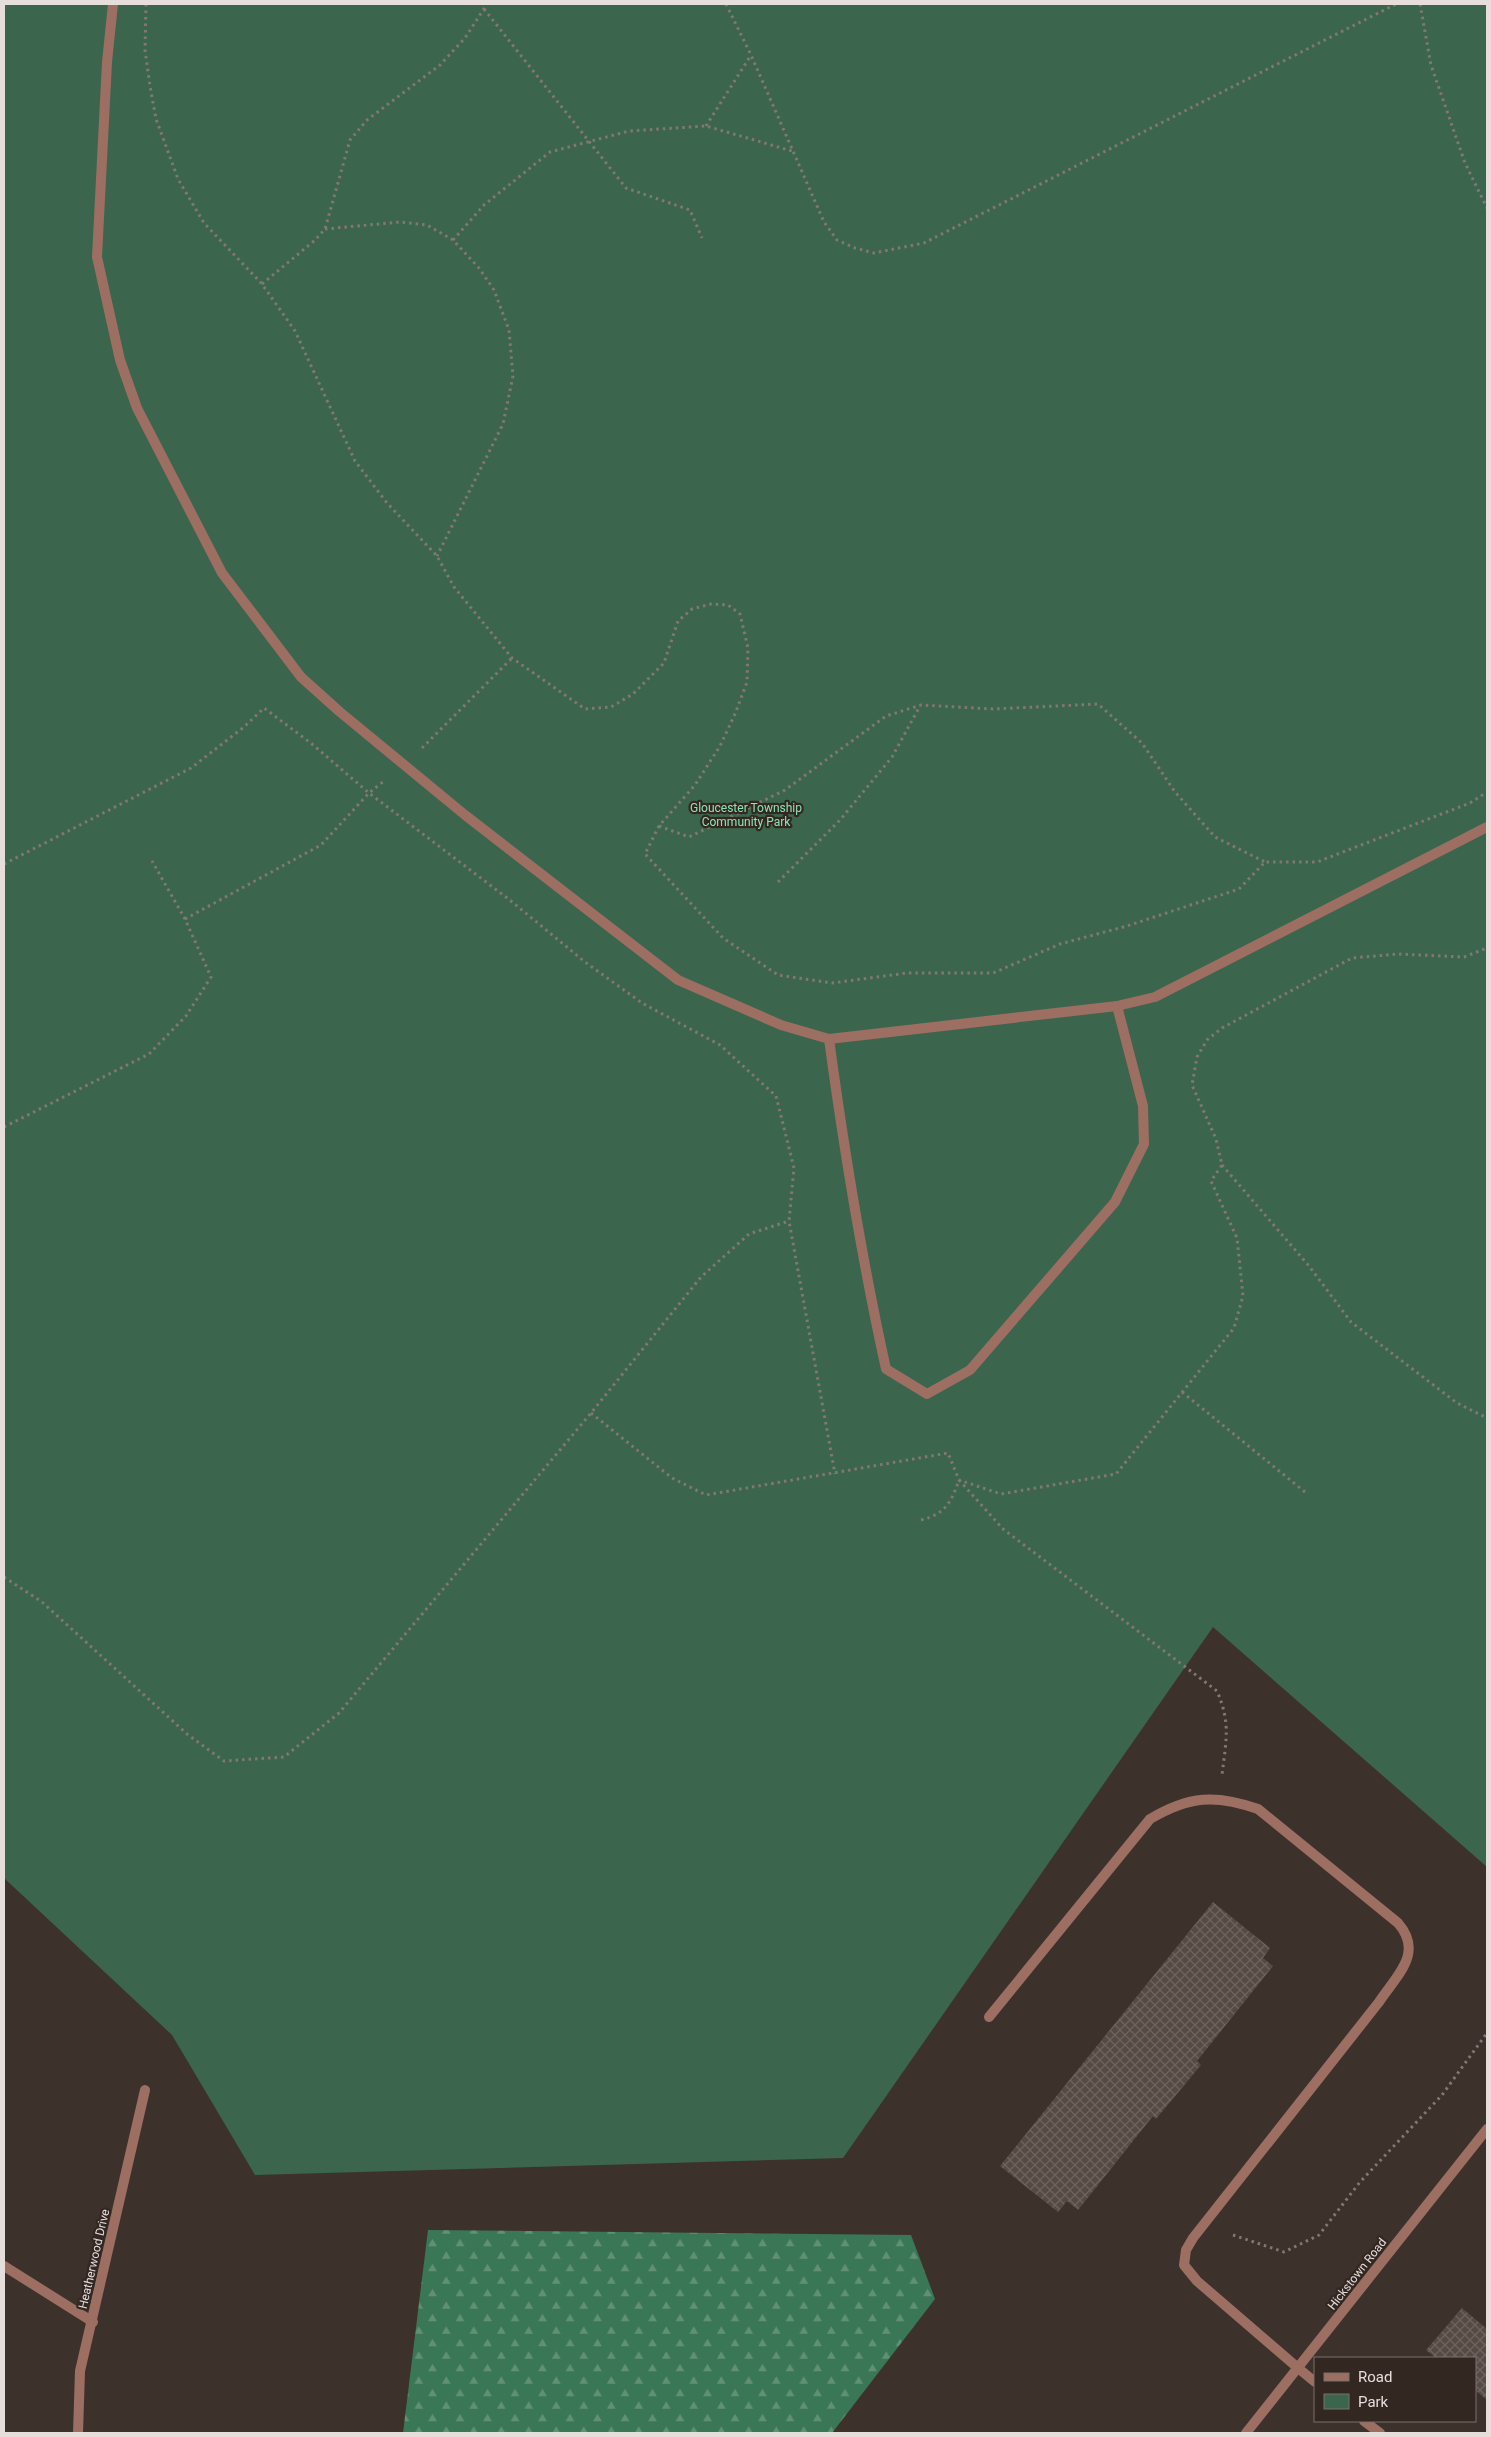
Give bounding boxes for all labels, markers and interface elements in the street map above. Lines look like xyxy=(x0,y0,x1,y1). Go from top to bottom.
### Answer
park label: Gloucester Township Community Park xyxy=(690,801,802,829)
street label: Heatherwood Drive xyxy=(76,2208,112,2310)
street label: Hickstown Road xyxy=(1325,2235,1389,2313)
legend xyxy=(1314,2357,1476,2422)
text: Road xyxy=(1358,2368,1392,2386)
text: Park xyxy=(1358,2393,1389,2411)

